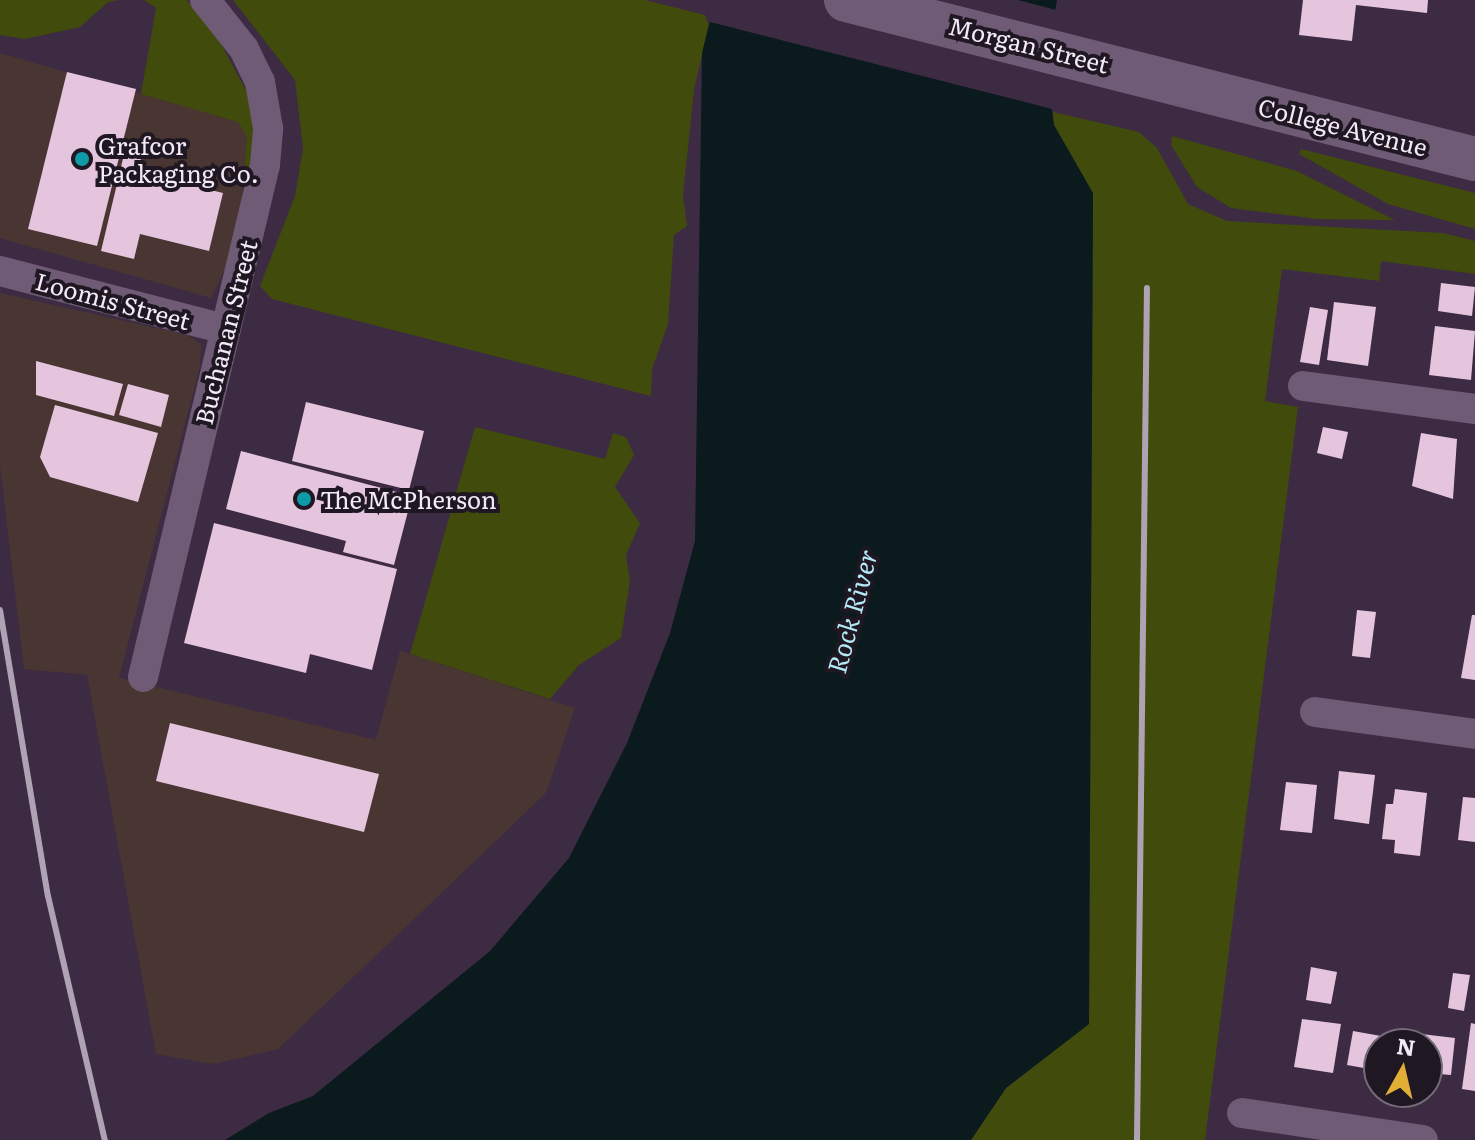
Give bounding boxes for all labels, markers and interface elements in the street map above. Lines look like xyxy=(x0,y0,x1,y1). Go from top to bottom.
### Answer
street label: Morgan Street xyxy=(946,10,1112,78)
street label: College Avenue xyxy=(1255,91,1431,161)
place label: Grafcor Packaging Co. xyxy=(98,131,259,187)
marker: Grafcor Packaging Co. xyxy=(73,150,91,168)
street label: Buchanan Street xyxy=(188,237,262,427)
street label: Loomis Street xyxy=(33,266,193,334)
place label: The McPherson xyxy=(320,485,497,513)
marker: The McPherson xyxy=(295,490,313,508)
water label: Rock River xyxy=(819,546,883,676)
north arrow xyxy=(1363,1028,1443,1108)
text: N xyxy=(1395,1028,1418,1063)

